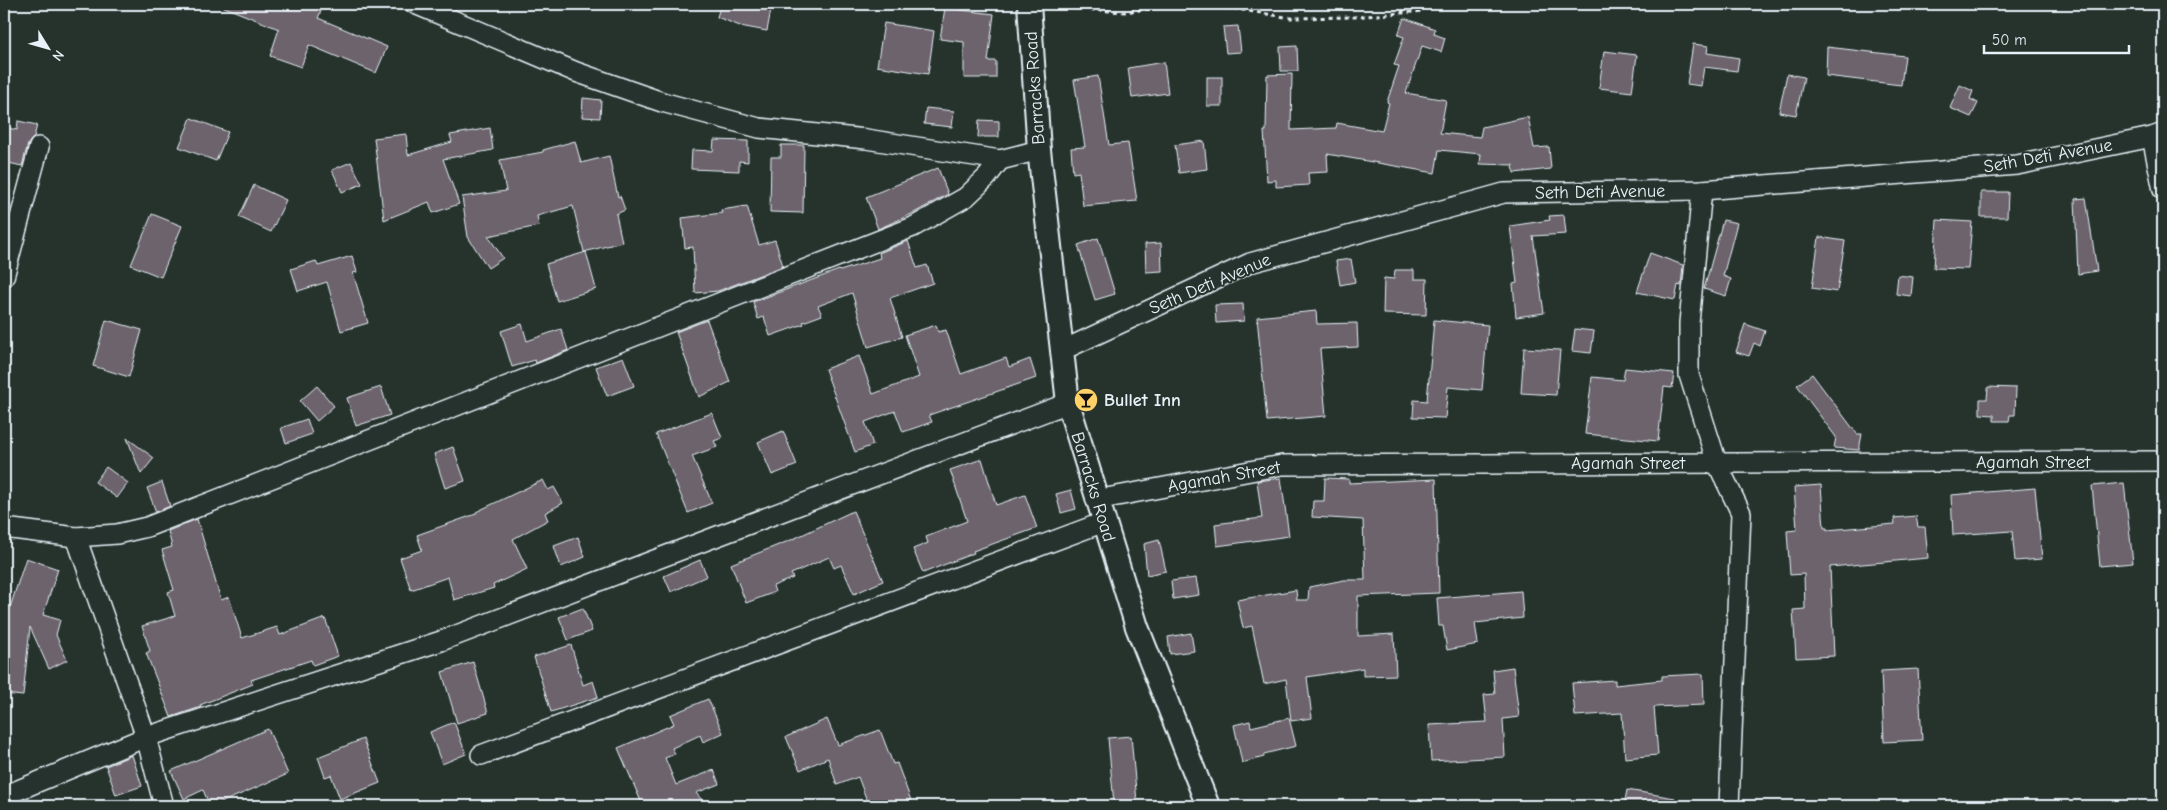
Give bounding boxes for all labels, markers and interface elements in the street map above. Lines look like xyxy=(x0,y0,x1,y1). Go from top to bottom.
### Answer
north arrow xyxy=(22,22,72,72)
scale bar xyxy=(1984,22,2130,54)
street label: Barracks Road xyxy=(1021,31,1049,145)
text: 50 m xyxy=(1992,31,2027,49)
text: N xyxy=(48,47,68,64)
street label: Seth Deti Avenue xyxy=(1982,134,2114,178)
street label: Seth Deti Avenue xyxy=(1535,180,1665,204)
street label: Seth Deti Avenue xyxy=(1146,249,1274,319)
bar icon: Bullet Inn xyxy=(1073,387,1099,413)
place label: Bullet Inn xyxy=(1104,390,1181,411)
street label: Barracks Road xyxy=(1066,430,1120,544)
street label: Agamah Street xyxy=(1976,452,2091,473)
street label: Agamah Street xyxy=(1571,453,1686,474)
street label: Agamah Street xyxy=(1166,457,1283,497)

